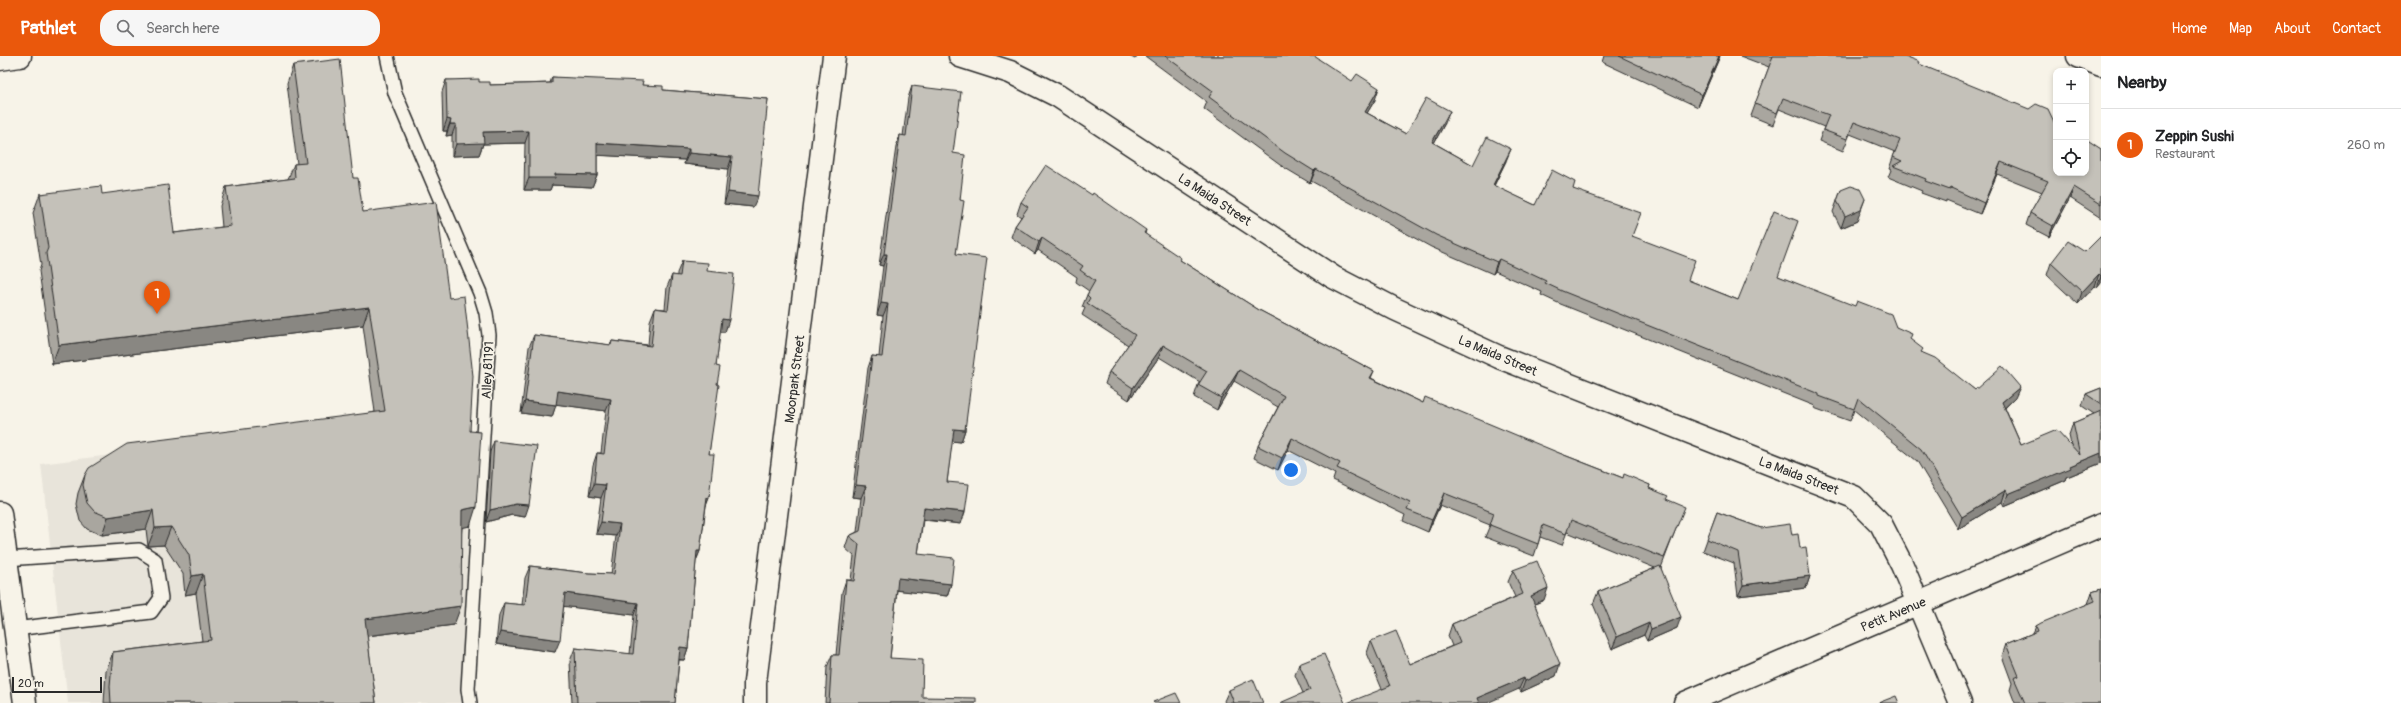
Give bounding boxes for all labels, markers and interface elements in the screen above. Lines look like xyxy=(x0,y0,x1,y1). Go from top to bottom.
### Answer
search box xyxy=(100,10,380,46)
text: Pathlet xyxy=(20,16,76,40)
icon: search xyxy=(114,17,136,39)
text: Search here xyxy=(146,19,219,38)
text: Home xyxy=(2172,20,2207,37)
text: Map xyxy=(2229,20,2252,37)
text: About xyxy=(2274,20,2310,37)
text: Contact xyxy=(2332,20,2381,37)
map controls xyxy=(2053,68,2089,176)
button: + xyxy=(2053,68,2089,104)
text: Nearby xyxy=(2117,72,2166,93)
button: − xyxy=(2053,104,2089,140)
text: Zeppin Sushi xyxy=(2155,127,2234,146)
text: 1 xyxy=(2127,137,2133,153)
text: 260 m xyxy=(2347,137,2385,153)
button: locate xyxy=(2053,140,2089,176)
text: Restaurant xyxy=(2155,146,2215,162)
street label: La Maida Street xyxy=(1175,170,1255,230)
pin: 1 xyxy=(144,281,170,314)
street label: La Maida Street xyxy=(1456,332,1540,380)
street label: Moorpark Street xyxy=(782,334,808,424)
street label: Alley 81191 xyxy=(478,341,498,399)
street label: La Maida Street xyxy=(1756,453,1842,499)
your location xyxy=(1281,460,1301,480)
street label: Petit Avenue xyxy=(1858,594,1929,636)
scale bar xyxy=(12,675,102,694)
text: 20 m xyxy=(18,677,44,690)

